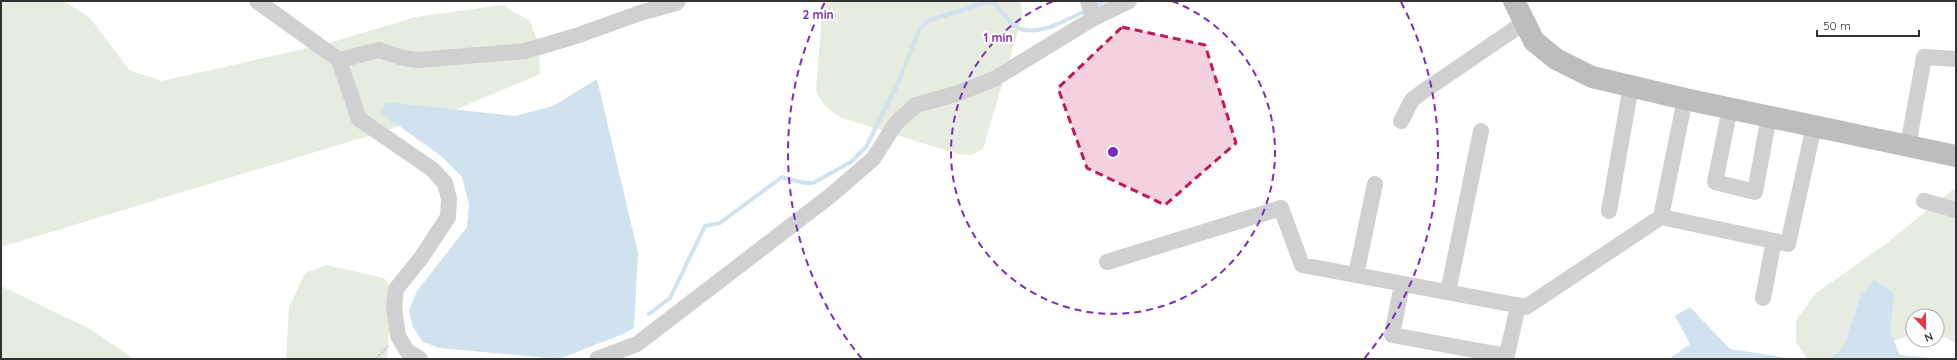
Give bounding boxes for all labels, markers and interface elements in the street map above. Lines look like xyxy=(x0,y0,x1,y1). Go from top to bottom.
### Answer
text: 2 min xyxy=(802,7,834,22)
scale bar xyxy=(1817,12,1919,38)
text: 50 m xyxy=(1823,18,1851,33)
text: 1 min xyxy=(983,30,1013,45)
centre of rings xyxy=(1106,145,1120,159)
north arrow xyxy=(1905,308,1945,348)
text: N xyxy=(1922,329,1935,345)

